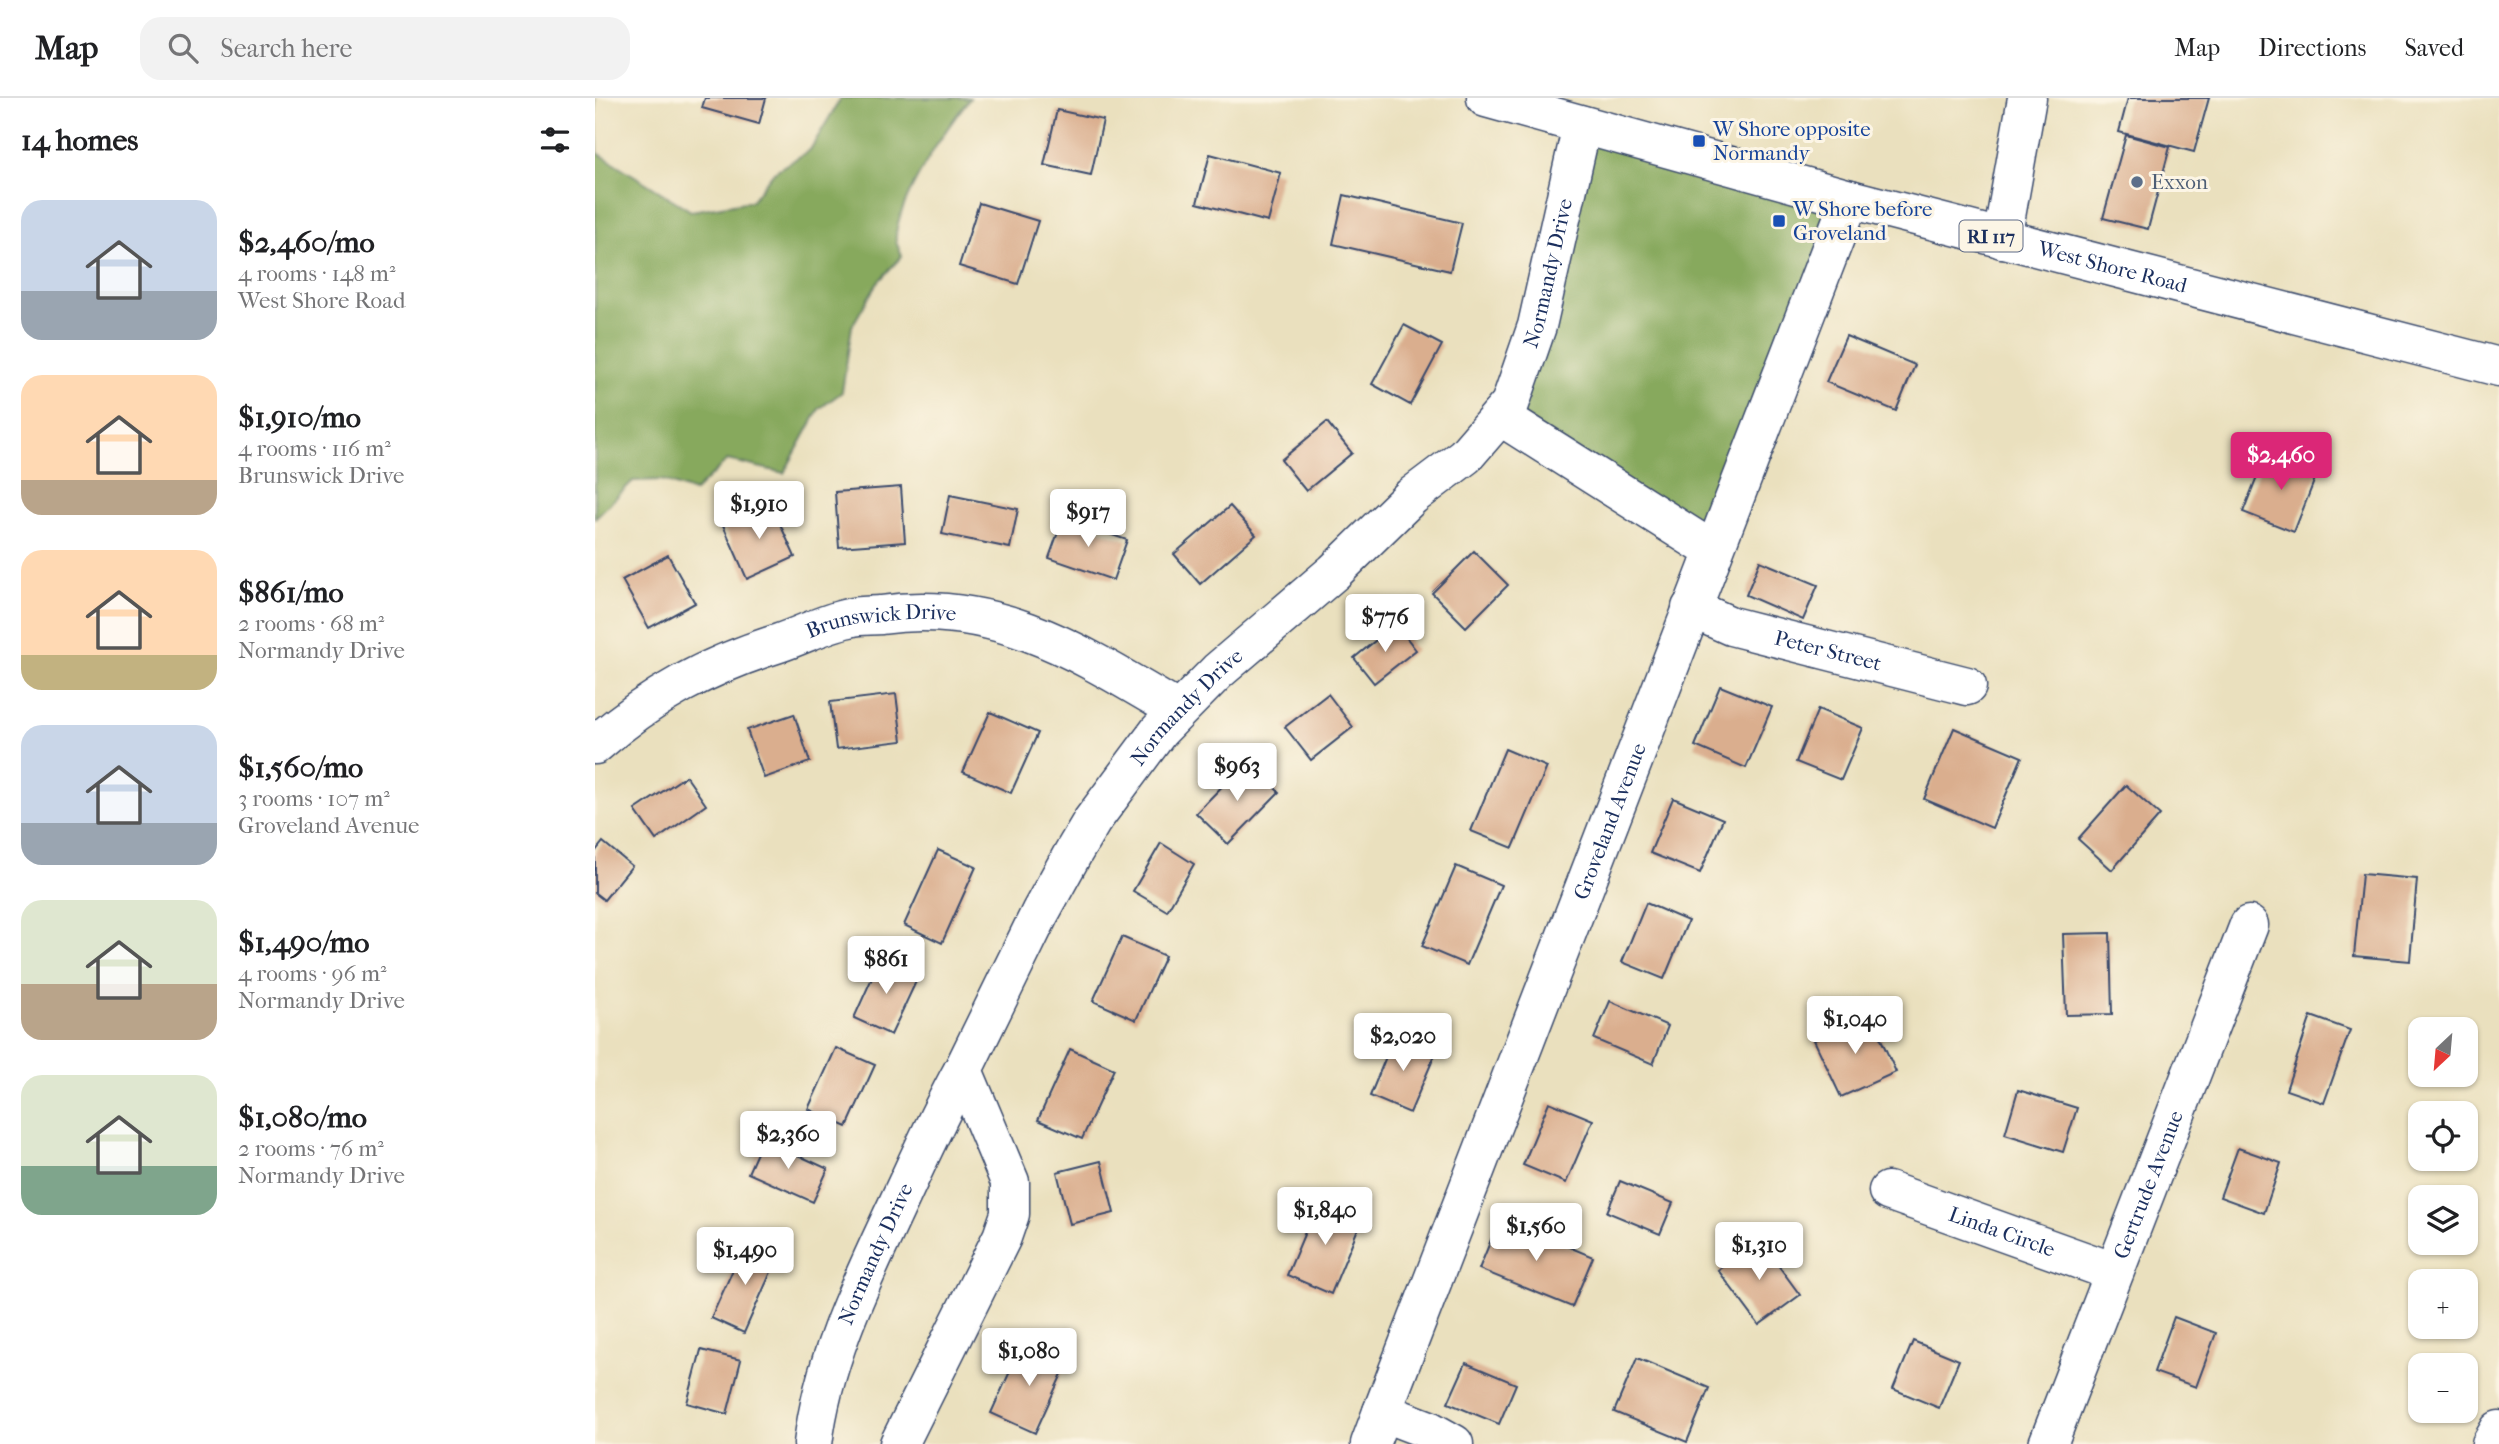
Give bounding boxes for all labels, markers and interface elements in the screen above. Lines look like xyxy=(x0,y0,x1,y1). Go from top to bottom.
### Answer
search box xyxy=(140,17,630,80)
text: Map xyxy=(35,29,98,68)
icon: search xyxy=(164,29,202,67)
text: Search here xyxy=(220,33,352,64)
text: Map xyxy=(2174,34,2220,62)
text: Directions xyxy=(2258,34,2366,62)
text: Saved xyxy=(2404,34,2464,62)
place label: W Shore opposite Normandy xyxy=(1712,117,1871,165)
icon: filters xyxy=(536,121,574,159)
text: 14 homes xyxy=(21,123,138,158)
marker: W Shore opposite Normandy xyxy=(1691,133,1707,149)
place label: Exxon xyxy=(2151,170,2208,194)
marker: Exxon xyxy=(2129,174,2145,190)
street label: Normandy Drive xyxy=(1518,196,1577,351)
place label: W Shore before Groveland xyxy=(1792,197,1932,245)
marker: W Shore before Groveland xyxy=(1771,213,1787,229)
road number: RI 117 xyxy=(1959,220,2023,252)
text: $2,460/mo xyxy=(238,225,375,260)
icon: home xyxy=(77,228,161,312)
street label: West Shore Road xyxy=(2035,236,2190,298)
text: 4 rooms · 148 m² xyxy=(238,260,395,287)
text: West Shore Road xyxy=(238,287,405,314)
text: $1,910/mo xyxy=(238,400,361,435)
icon: home xyxy=(77,403,161,487)
pin: $2,460 xyxy=(2224,432,2338,492)
text: 4 rooms · 116 m² xyxy=(238,435,391,462)
text: $2,460 xyxy=(2247,441,2315,468)
text: Brunswick Drive xyxy=(238,462,404,489)
pin: $1,910 xyxy=(702,482,816,541)
text: $1,910 xyxy=(730,490,788,517)
pin: $917 xyxy=(1047,490,1129,549)
text: $917 xyxy=(1066,498,1110,525)
text: $861/mo xyxy=(238,575,344,610)
icon: home xyxy=(77,578,161,662)
pin: $776 xyxy=(1344,594,1426,654)
street label: Brunswick Drive xyxy=(802,600,957,643)
text: $776 xyxy=(1361,603,1409,630)
text: 2 rooms · 68 m² xyxy=(238,610,384,637)
street label: Peter Street xyxy=(1772,626,1885,676)
text: Normandy Drive xyxy=(238,637,405,664)
street label: Normandy Drive xyxy=(1125,643,1247,770)
street label: Groveland Avenue xyxy=(1569,740,1651,903)
pin: $963 xyxy=(1196,744,1278,803)
text: $1,560/mo xyxy=(238,750,363,785)
text: $963 xyxy=(1214,752,1260,779)
icon: home xyxy=(77,753,161,837)
text: 3 rooms · 107 m² xyxy=(238,785,390,812)
text: Groveland Avenue xyxy=(238,812,419,839)
text: $1,490/mo xyxy=(238,925,370,960)
icon: home xyxy=(77,928,161,1012)
pin: $861 xyxy=(845,936,927,996)
text: $861 xyxy=(864,945,908,972)
text: 4 rooms · 96 m² xyxy=(238,960,387,987)
text: Normandy Drive xyxy=(238,987,405,1014)
pin: $1,040 xyxy=(1798,996,1912,1056)
text: $1,040 xyxy=(1823,1005,1887,1032)
pin: $2,020 xyxy=(1346,1014,1460,1073)
north arrow xyxy=(2408,1017,2478,1087)
map controls xyxy=(2408,1017,2478,1423)
text: $2,020 xyxy=(1370,1022,1436,1049)
text: $1,080/mo xyxy=(238,1100,367,1135)
button: locate xyxy=(2408,1101,2478,1171)
icon: home xyxy=(77,1103,161,1187)
street label: Gertrude Avenue xyxy=(2109,1107,2188,1262)
pin: $2,360 xyxy=(731,1112,845,1171)
text: $2,360 xyxy=(756,1120,820,1147)
text: 2 rooms · 76 m² xyxy=(238,1135,384,1162)
text: Normandy Drive xyxy=(238,1162,405,1189)
street label: Normandy Drive xyxy=(833,1179,918,1328)
button: layers xyxy=(2408,1185,2478,1255)
pin: $1,840 xyxy=(1268,1188,1382,1247)
text: $1,840 xyxy=(1293,1196,1357,1223)
street label: Linda Circle xyxy=(1946,1202,2058,1262)
pin: $1,560 xyxy=(1479,1204,1593,1263)
text: $1,560 xyxy=(1506,1212,1566,1239)
pin: $1,310 xyxy=(1702,1222,1816,1282)
pin: $1,490 xyxy=(688,1228,802,1287)
text: $1,310 xyxy=(1731,1231,1787,1258)
text: $1,490 xyxy=(713,1236,777,1263)
button: + xyxy=(2408,1269,2478,1339)
pin: $1,080 xyxy=(972,1328,1086,1388)
text: $1,080 xyxy=(998,1337,1060,1364)
button: − xyxy=(2408,1353,2478,1423)

